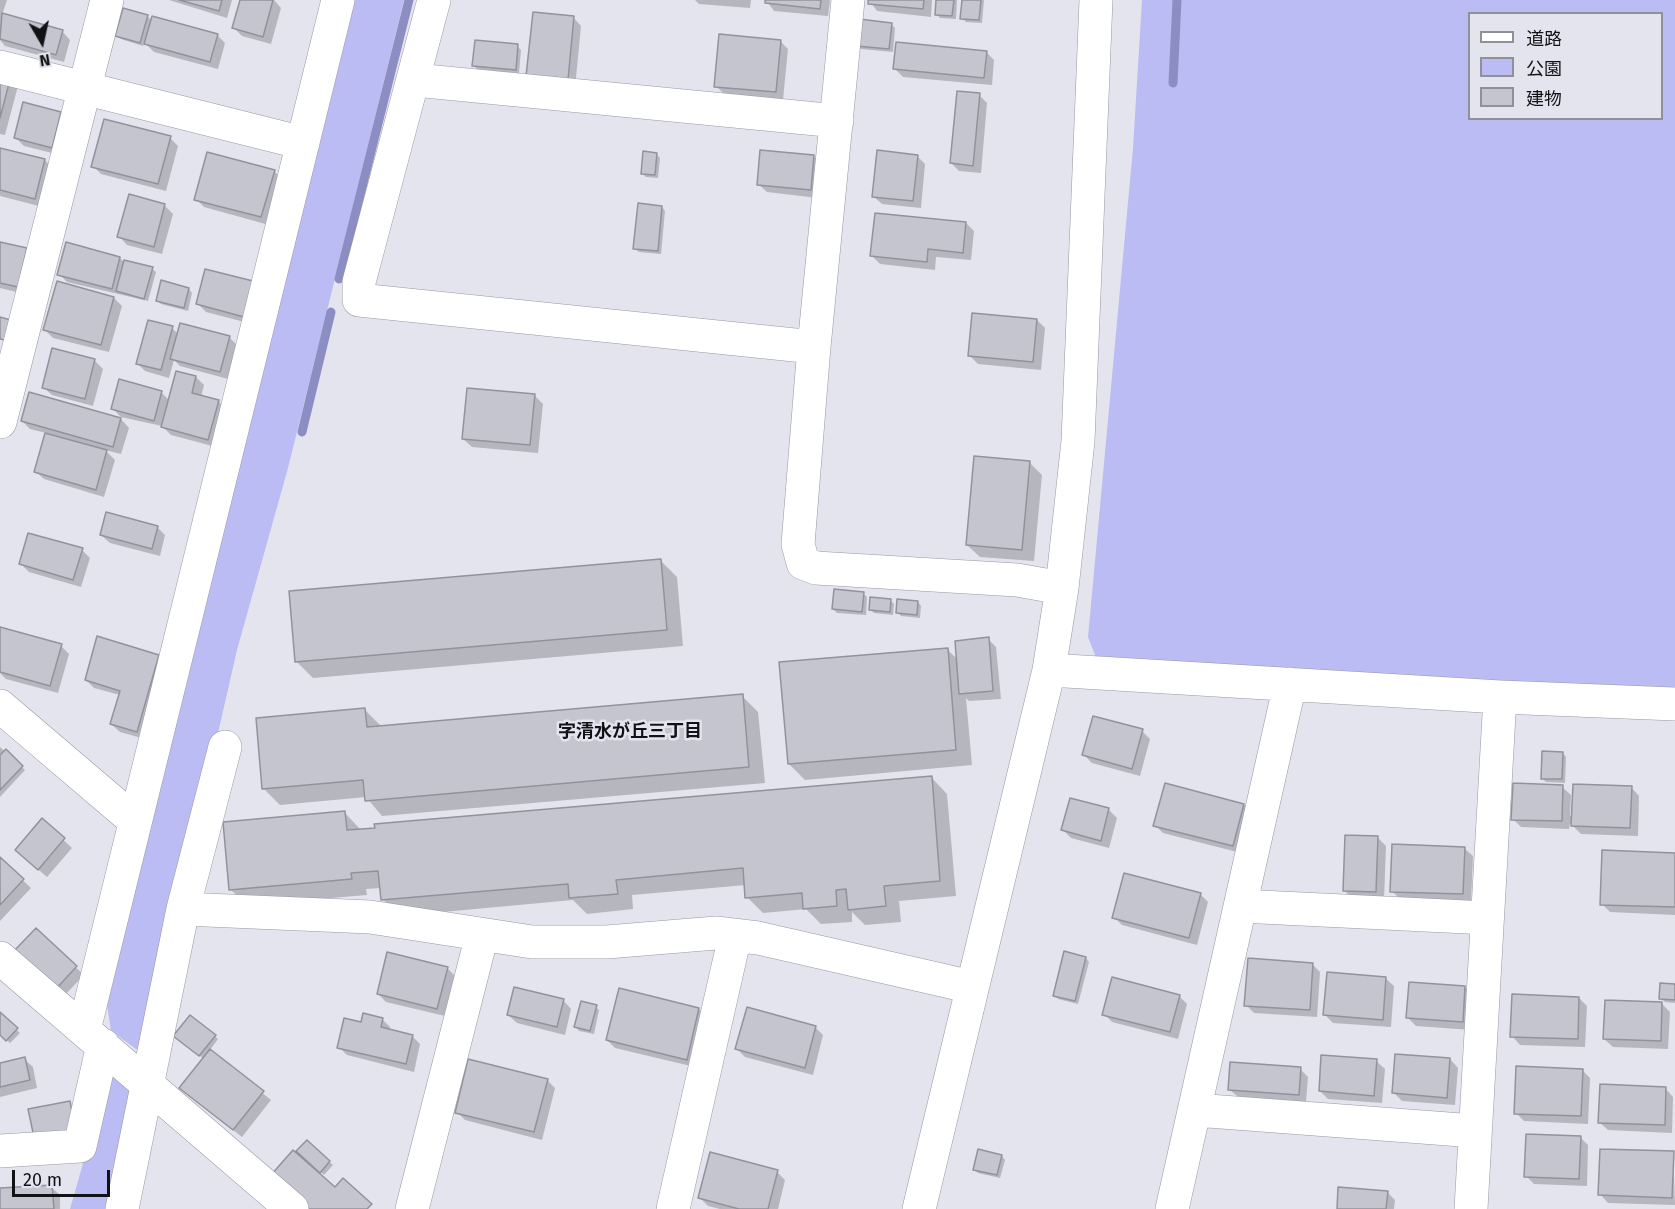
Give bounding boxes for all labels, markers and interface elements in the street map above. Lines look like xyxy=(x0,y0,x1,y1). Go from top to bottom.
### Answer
north arrow xyxy=(12,12,72,72)
legend xyxy=(1468,12,1663,120)
text: 道路 xyxy=(1526,28,1562,50)
text: N xyxy=(38,50,52,70)
text: 公園 xyxy=(1526,58,1562,80)
text: 建物 xyxy=(1526,88,1562,110)
district label: 字清水が丘三丁目 xyxy=(558,721,702,743)
scale bar xyxy=(15,1158,112,1196)
text: 20 m xyxy=(23,1169,62,1191)

